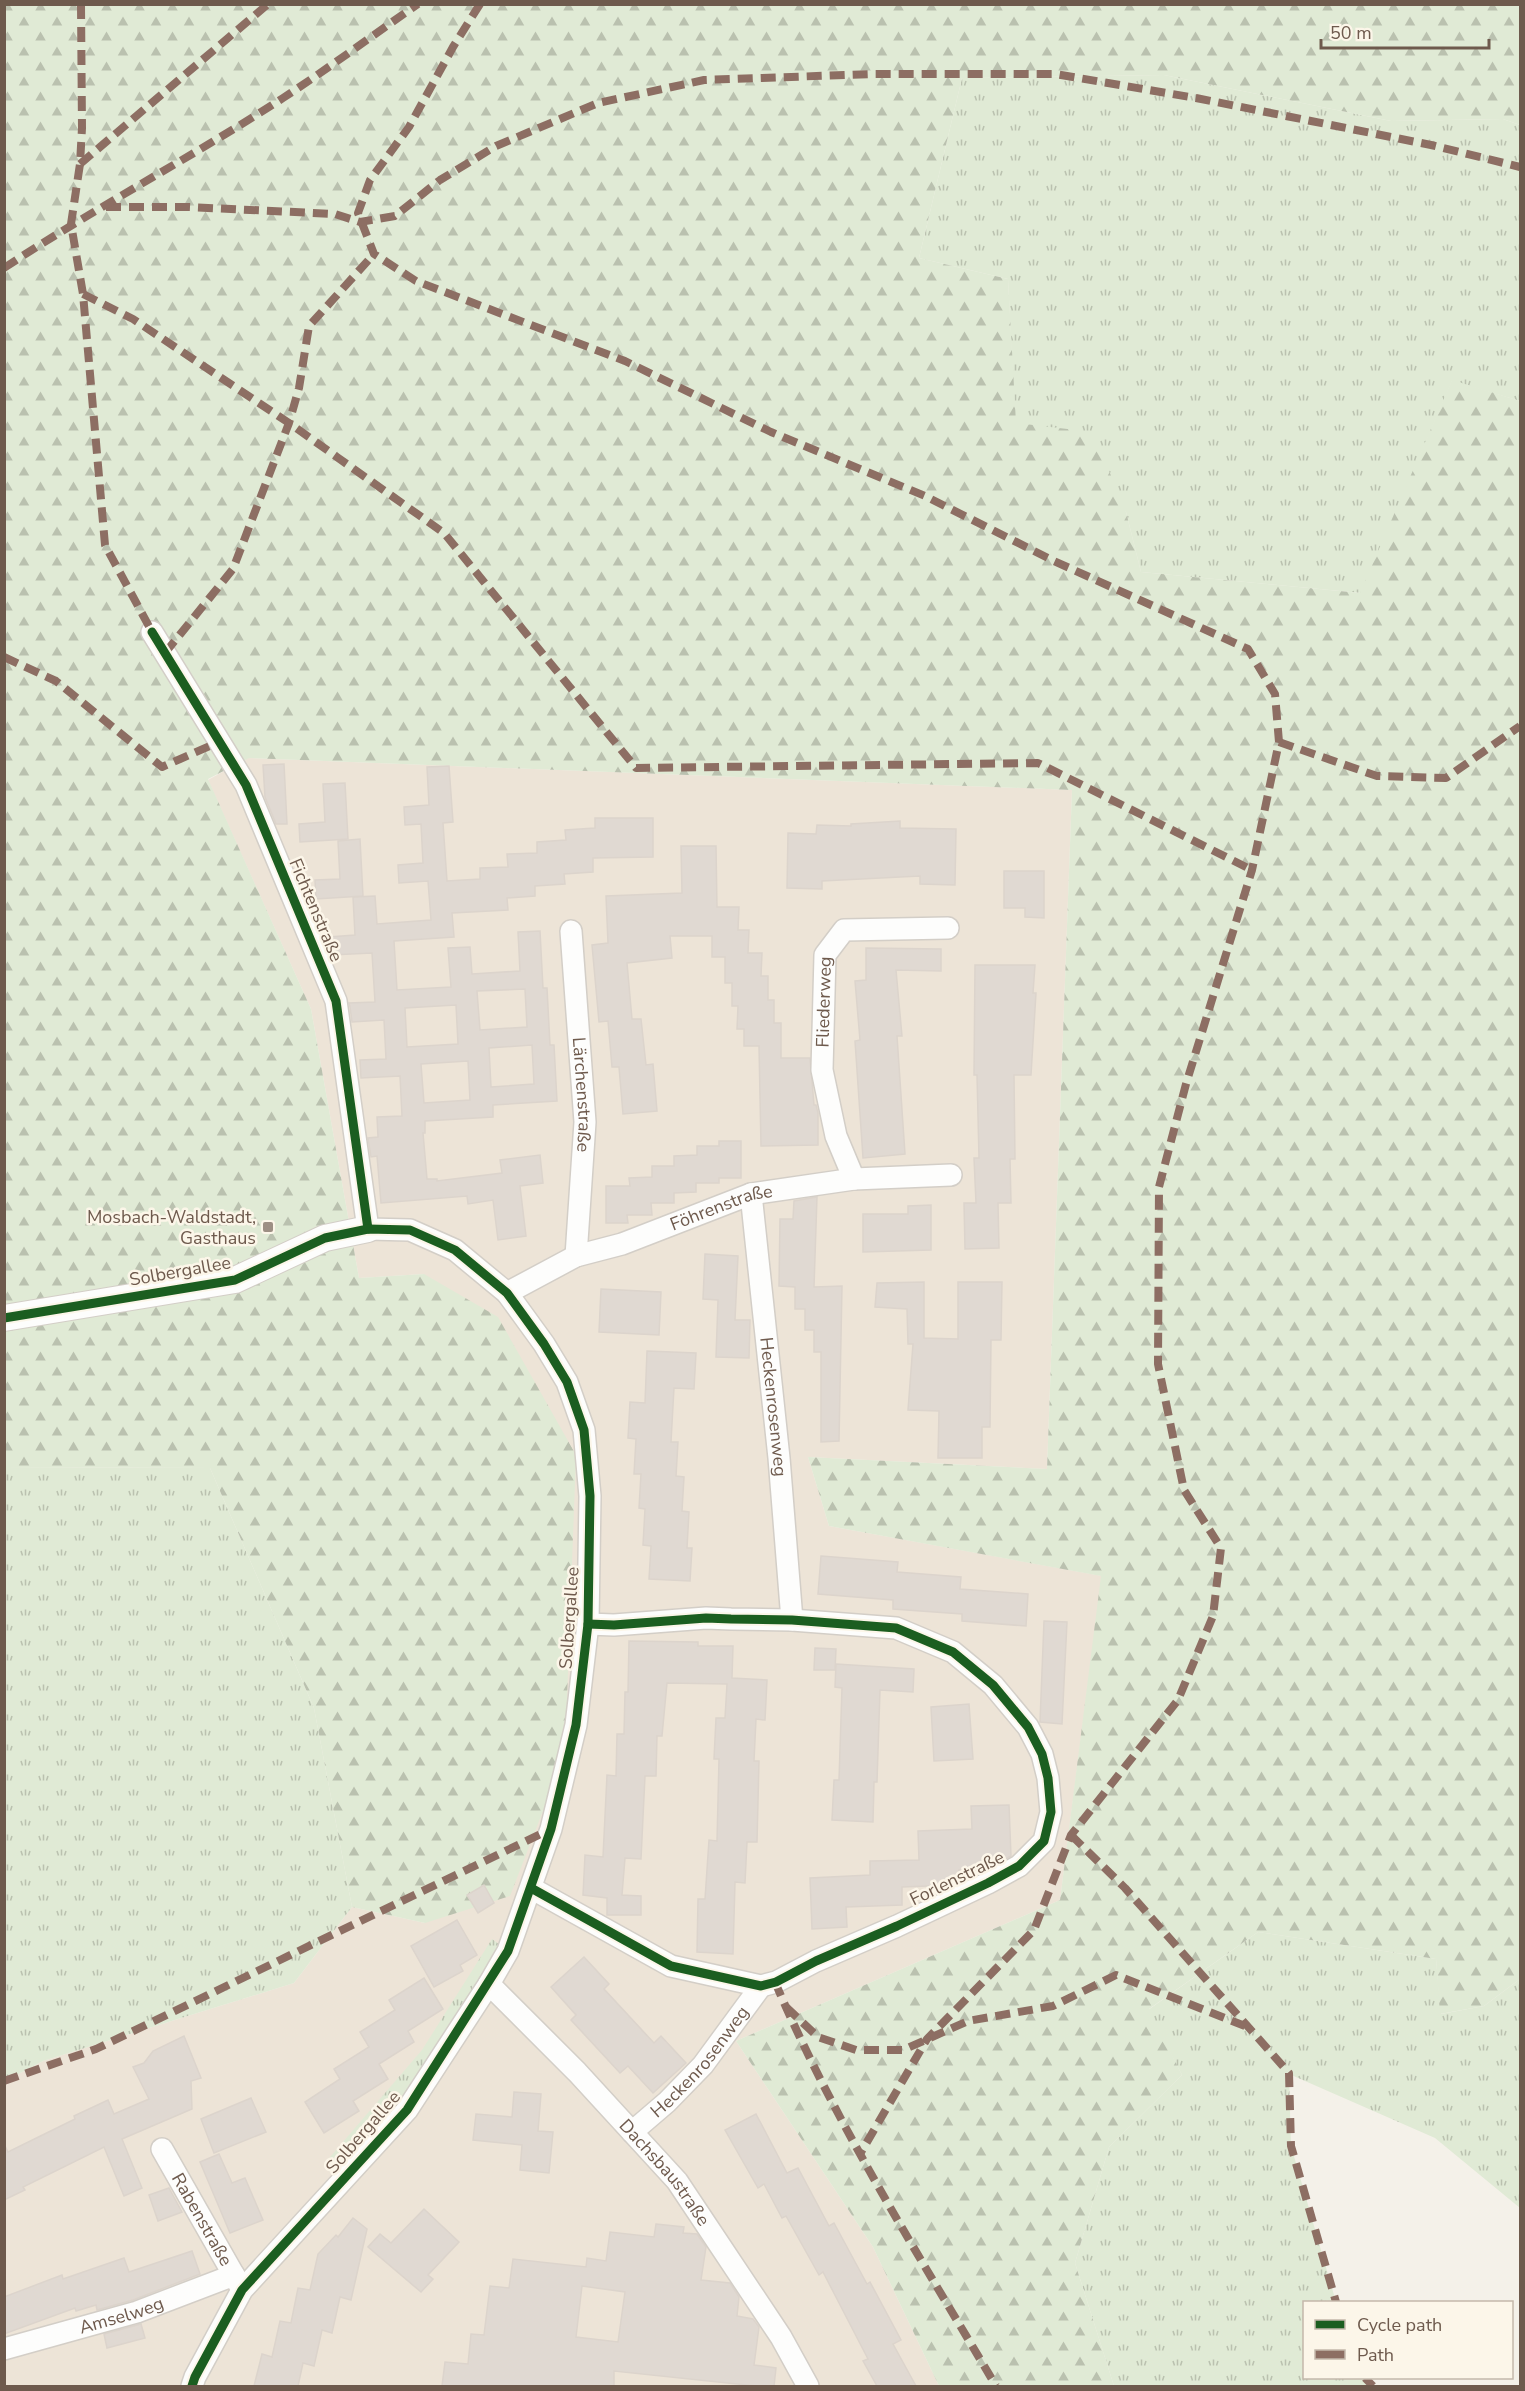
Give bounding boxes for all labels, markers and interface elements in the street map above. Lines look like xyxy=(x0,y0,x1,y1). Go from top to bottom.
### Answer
scale bar xyxy=(1321,12,1489,50)
text: 50 m xyxy=(1330,21,1372,45)
street label: Fichtenstraße xyxy=(283,855,349,965)
street label: Fliederweg xyxy=(811,956,837,1048)
street label: Lärchenstraße xyxy=(567,1036,597,1153)
street label: Föhrenstraße xyxy=(667,1179,774,1236)
place label: Mosbach-Waldstadt, Gasthaus xyxy=(87,1205,256,1250)
marker: Mosbach-Waldstadt, Gasthaus xyxy=(261,1220,275,1234)
street label: Solbergallee xyxy=(127,1250,233,1292)
street label: Heckenrosenweg xyxy=(754,1336,792,1477)
street label: Solbergallee xyxy=(553,1566,585,1670)
street label: Forlenstraße xyxy=(906,1845,1008,1911)
street label: Heckenrosenweg xyxy=(645,2001,754,2123)
street label: Solbergallee xyxy=(320,2085,406,2179)
street label: Dachsbaustraße xyxy=(614,2114,716,2231)
street label: Rabenstraße xyxy=(166,2169,238,2270)
street label: Amselweg xyxy=(76,2291,167,2340)
legend xyxy=(1303,2301,1513,2379)
text: Cycle path xyxy=(1357,2313,1442,2337)
text: Path xyxy=(1357,2343,1394,2367)

